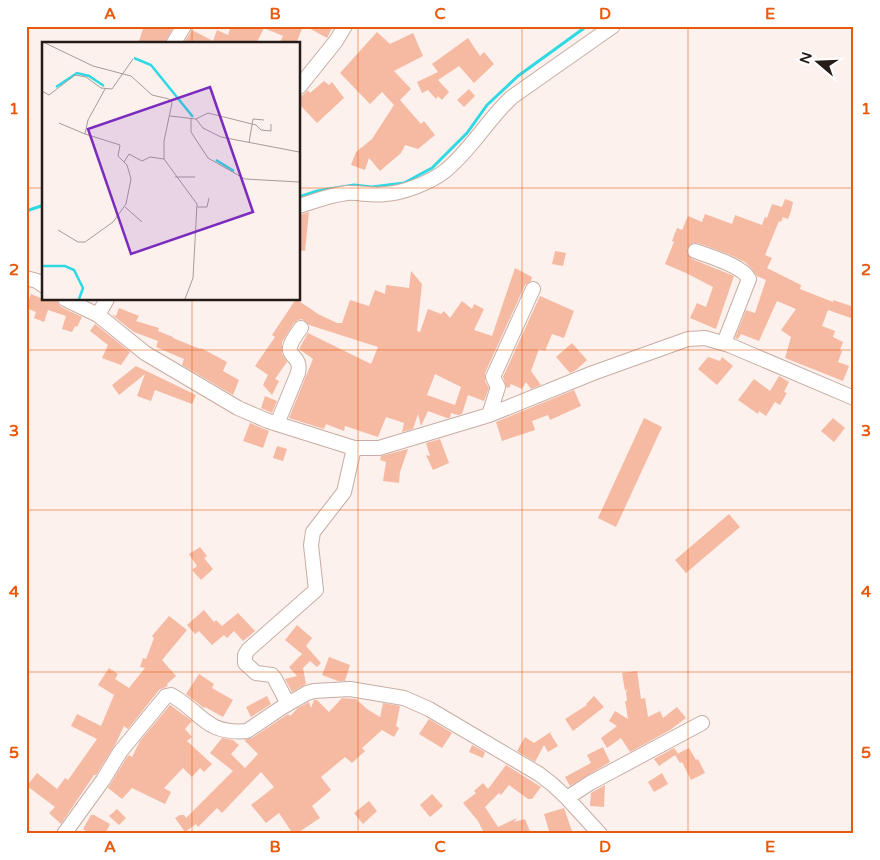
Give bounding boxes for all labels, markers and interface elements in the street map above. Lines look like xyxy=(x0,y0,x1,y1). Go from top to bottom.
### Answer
text: A xyxy=(104,4,116,24)
text: B xyxy=(269,4,281,24)
text: C xyxy=(434,4,446,24)
text: D xyxy=(599,4,611,24)
text: E xyxy=(765,4,775,24)
north arrow xyxy=(792,38,842,88)
inset map xyxy=(42,42,300,300)
text: N xyxy=(796,50,816,66)
text: 1 xyxy=(9,99,19,119)
text: 1 xyxy=(861,99,871,119)
text: 2 xyxy=(9,260,19,280)
text: 2 xyxy=(861,260,871,280)
text: 3 xyxy=(9,421,19,441)
text: 3 xyxy=(861,421,871,441)
text: 4 xyxy=(9,582,19,602)
text: 4 xyxy=(861,582,871,602)
text: 5 xyxy=(9,743,19,763)
text: 5 xyxy=(861,743,871,763)
text: A xyxy=(104,837,116,857)
text: B xyxy=(269,837,281,857)
text: C xyxy=(434,837,446,857)
text: D xyxy=(599,837,611,857)
text: E xyxy=(765,837,775,857)

